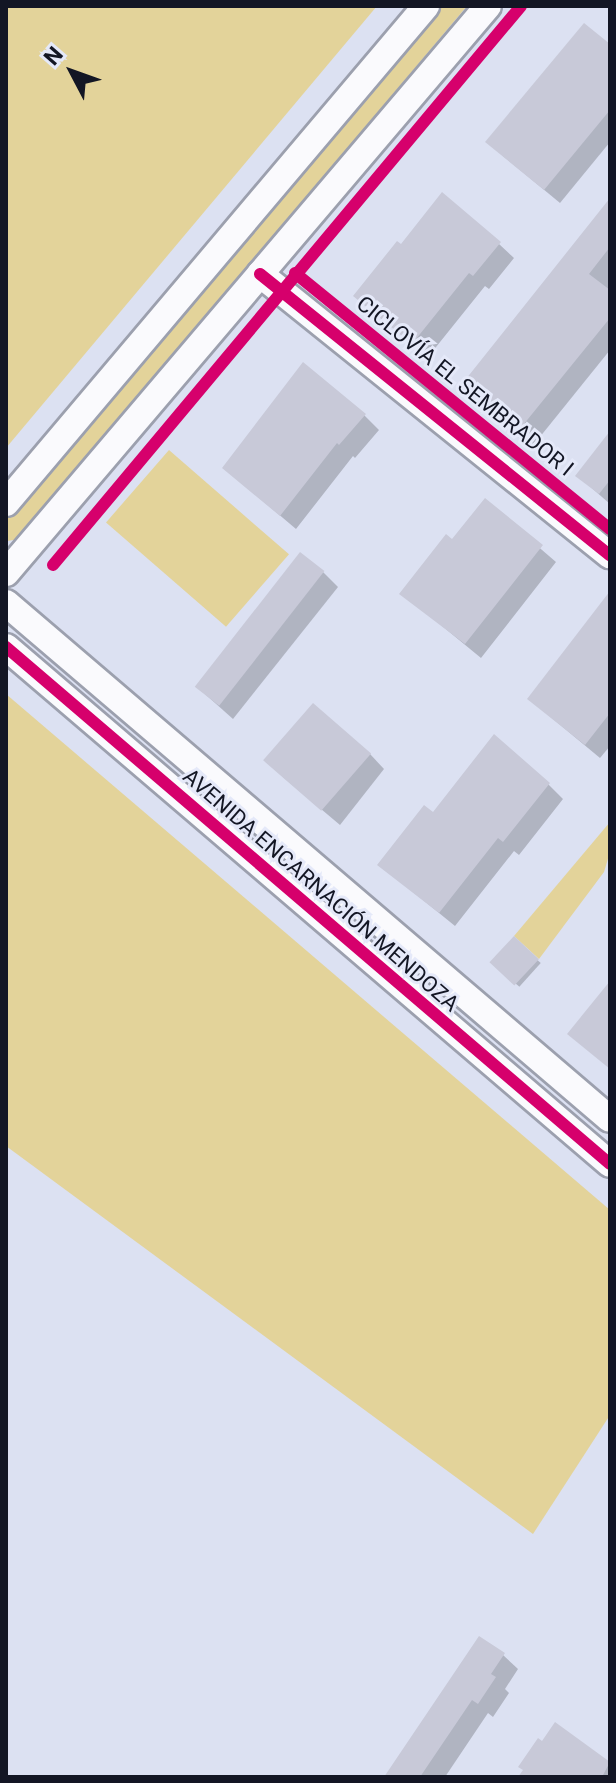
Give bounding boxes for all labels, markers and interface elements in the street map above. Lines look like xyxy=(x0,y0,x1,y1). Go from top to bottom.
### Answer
north arrow xyxy=(32,32,112,112)
text: N xyxy=(39,42,68,70)
street label: CICLOVÍA EL SEMBRADOR I xyxy=(351,290,579,482)
street label: AVENIDA ENCARNACIÓN MENDOZA xyxy=(178,763,464,1017)

